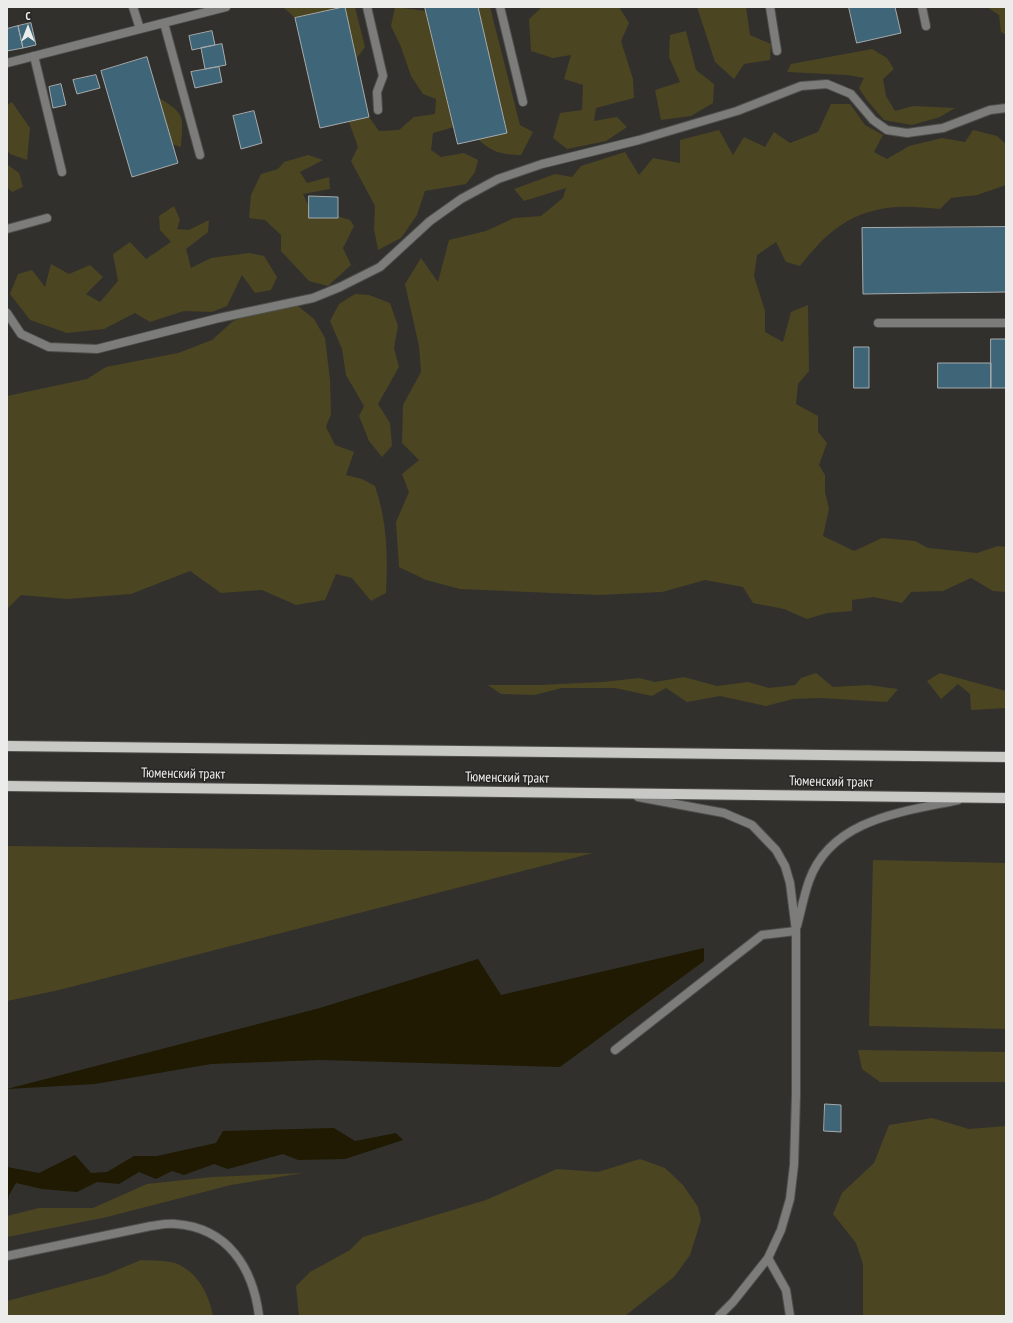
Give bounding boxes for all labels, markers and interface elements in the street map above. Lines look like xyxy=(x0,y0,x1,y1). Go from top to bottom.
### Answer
north arrow xyxy=(8,8,48,48)
text: С xyxy=(25,9,31,23)
street label: Тюменский тракт xyxy=(141,765,225,783)
street label: Тюменский тракт xyxy=(465,769,549,787)
street label: Тюменский тракт xyxy=(789,773,873,791)

